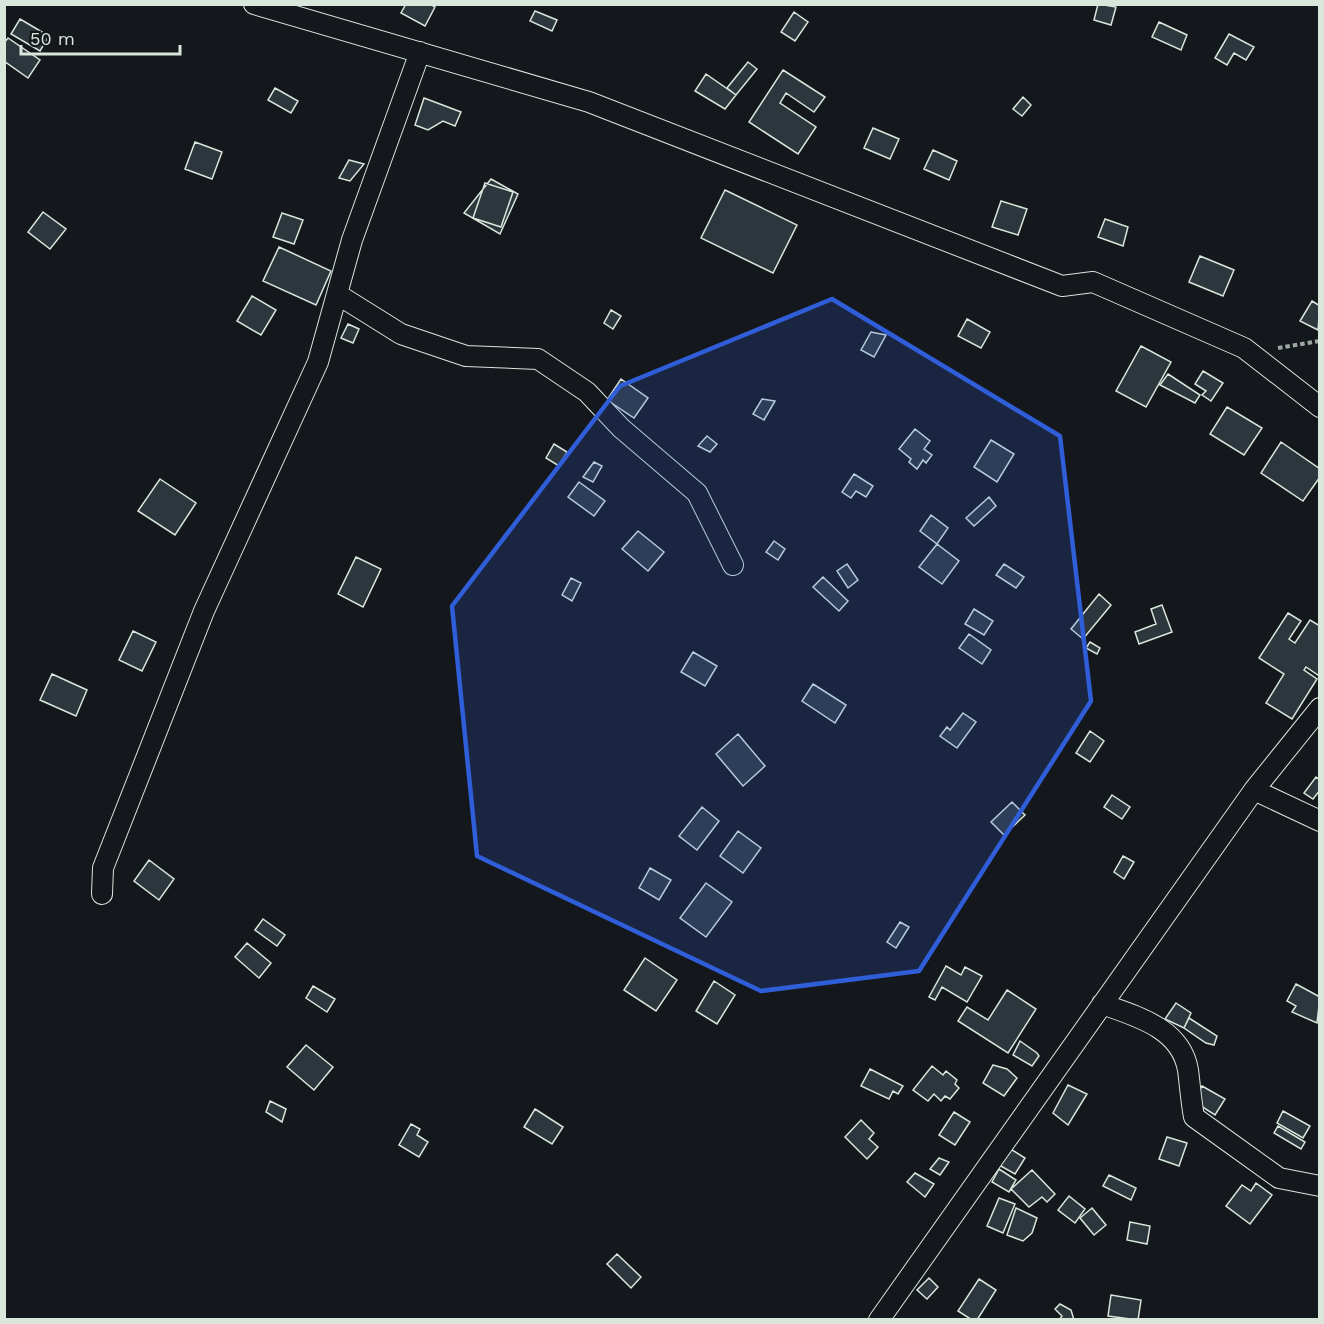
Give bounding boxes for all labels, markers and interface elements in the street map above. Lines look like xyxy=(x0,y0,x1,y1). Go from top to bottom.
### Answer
scale bar xyxy=(21,18,180,56)
text: 50 m xyxy=(30,28,75,49)

